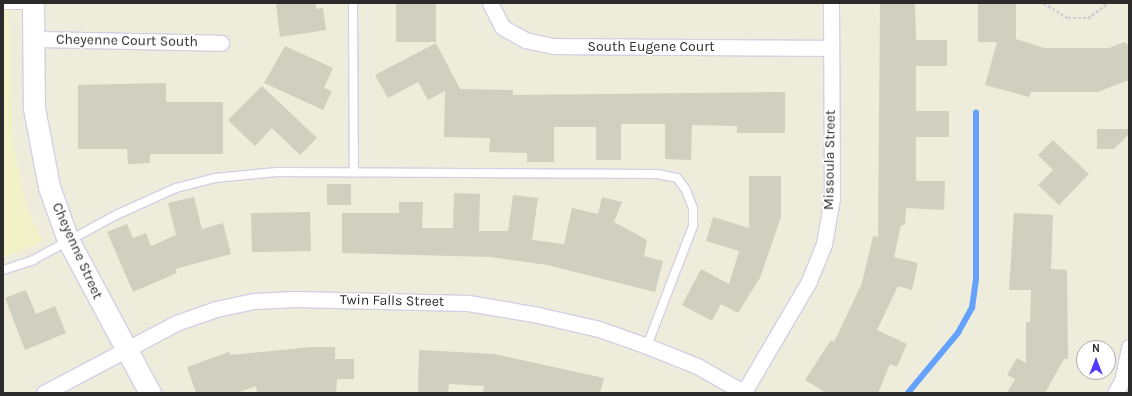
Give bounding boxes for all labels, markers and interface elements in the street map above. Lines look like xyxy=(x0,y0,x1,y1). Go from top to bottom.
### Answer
street label: Cheyenne Court South xyxy=(56,31,198,51)
street label: South Eugene Court xyxy=(587,39,715,55)
street label: Missoula Street xyxy=(821,110,839,210)
street label: Cheyenne Street xyxy=(48,200,106,302)
street label: Twin Falls Street xyxy=(340,292,444,310)
north arrow xyxy=(1076,340,1116,380)
text: N xyxy=(1092,342,1100,355)

